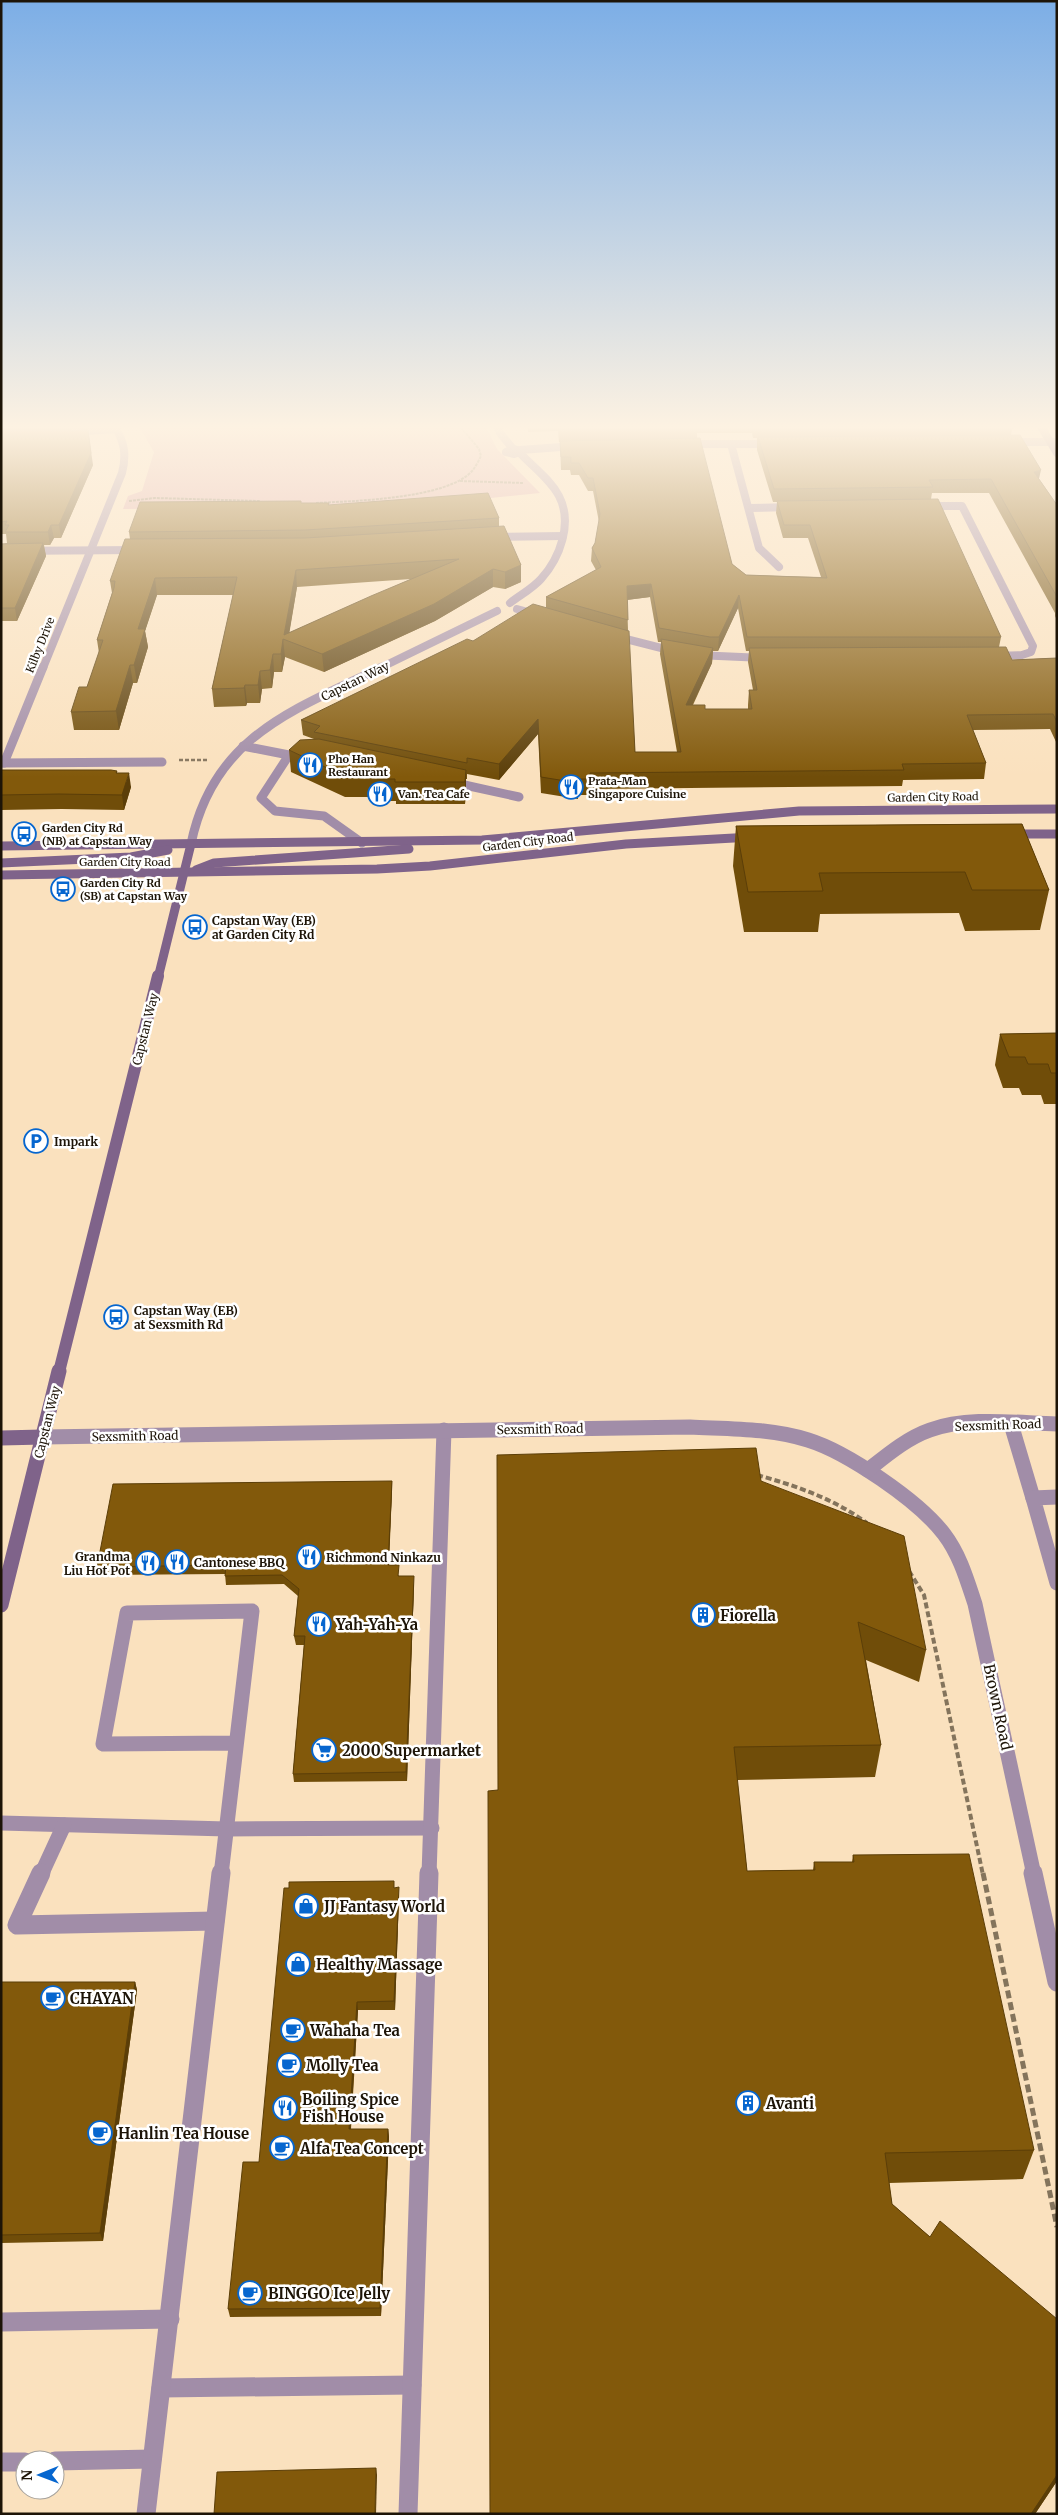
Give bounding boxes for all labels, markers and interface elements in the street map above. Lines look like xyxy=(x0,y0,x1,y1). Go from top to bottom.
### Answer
street label: Kilby Drive xyxy=(22,615,58,675)
street label: Capstan Way xyxy=(318,658,392,704)
restaurant icon: Pho Han Restaurant xyxy=(297,752,323,778)
place label: Pho Han Restaurant xyxy=(328,752,388,779)
restaurant icon: Prata-Man Singapore Cuisine xyxy=(558,774,584,800)
place label: Prata-Man Singapore Cuisine xyxy=(588,774,686,801)
restaurant icon: Van. Tea Cafe xyxy=(367,781,393,807)
place label: Van. Tea Cafe xyxy=(397,787,470,801)
street label: Garden City Road xyxy=(887,789,979,805)
bus stop icon: Garden City Rd (NB) at Capstan Way xyxy=(11,821,37,847)
place label: Garden City Rd (NB) at Capstan Way xyxy=(42,821,152,848)
street label: Garden City Road xyxy=(482,829,575,855)
street label: Garden City Road xyxy=(79,855,171,869)
bus stop icon: Garden City Rd (SB) at Capstan Way xyxy=(50,876,76,902)
place label: Garden City Rd (SB) at Capstan Way xyxy=(80,876,188,903)
place label: Capstan Way (EB) at Garden City Rd xyxy=(212,913,316,942)
bus stop icon: Capstan Way (EB) at Garden City Rd xyxy=(182,914,208,940)
street label: Capstan Way xyxy=(129,991,161,1067)
parking icon: Impark xyxy=(23,1128,49,1154)
place label: Impark xyxy=(54,1134,98,1149)
place label: Capstan Way (EB) at Sexsmith Rd xyxy=(134,1303,238,1332)
bus stop icon: Capstan Way (EB) at Sexsmith Rd xyxy=(103,1304,129,1330)
street label: Capstan Way xyxy=(31,1384,63,1460)
street label: Sexsmith Road xyxy=(954,1416,1042,1434)
street label: Sexsmith Road xyxy=(497,1421,583,1437)
street label: Sexsmith Road xyxy=(92,1428,178,1444)
restaurant icon: Richmond Ninkazu xyxy=(296,1544,322,1570)
place label: Grandma Liu Hot Pot xyxy=(64,1549,130,1578)
restaurant icon: Cantonese BBQ xyxy=(164,1549,190,1575)
restaurant icon: Grandma Liu Hot Pot xyxy=(135,1550,161,1576)
place label: Richmond Ninkazu xyxy=(326,1550,441,1565)
place label: Cantonese BBQ xyxy=(194,1555,285,1570)
building icon: Fiorella xyxy=(690,1602,716,1628)
place label: Fiorella xyxy=(720,1606,777,1625)
restaurant icon: Yah-Yah-Ya xyxy=(306,1611,332,1637)
place label: Yah-Yah-Ya xyxy=(335,1615,419,1634)
street label: Brown Road xyxy=(980,1662,1016,1752)
supermarket icon: 2000 Supermarket xyxy=(311,1737,337,1763)
place label: 2000 Supermarket xyxy=(342,1741,481,1760)
shop icon: JJ Fantasy World xyxy=(293,1893,319,1919)
place label: JJ Fantasy World xyxy=(323,1897,445,1916)
shop icon: Healthy Massage xyxy=(285,1951,311,1977)
place label: Healthy Massage xyxy=(316,1955,442,1974)
cafe icon: CHAYAN xyxy=(40,1985,66,2011)
place label: CHAYAN xyxy=(70,1989,134,2008)
cafe icon: Wahaha Tea xyxy=(280,2017,306,2043)
place label: Wahaha Tea xyxy=(309,2021,401,2040)
cafe icon: Molly Tea xyxy=(276,2052,302,2078)
place label: Molly Tea xyxy=(306,2056,379,2075)
place label: Boiling Spice Fish House xyxy=(302,2090,399,2126)
building icon: Avanti xyxy=(735,2090,761,2116)
place label: Avanti xyxy=(765,2094,814,2113)
restaurant icon: Boiling Spice Fish House xyxy=(272,2095,298,2121)
cafe icon: Hanlin Tea House xyxy=(87,2120,113,2146)
place label: Hanlin Tea House xyxy=(118,2124,249,2143)
cafe icon: Alfa Tea Concept xyxy=(269,2135,295,2161)
place label: Alfa Tea Concept xyxy=(299,2139,424,2158)
cafe icon: BINGGO Ice Jelly xyxy=(237,2280,263,2306)
place label: BINGGO Ice Jelly xyxy=(268,2284,390,2303)
north arrow xyxy=(15,2450,65,2500)
text: N xyxy=(18,2470,36,2481)

